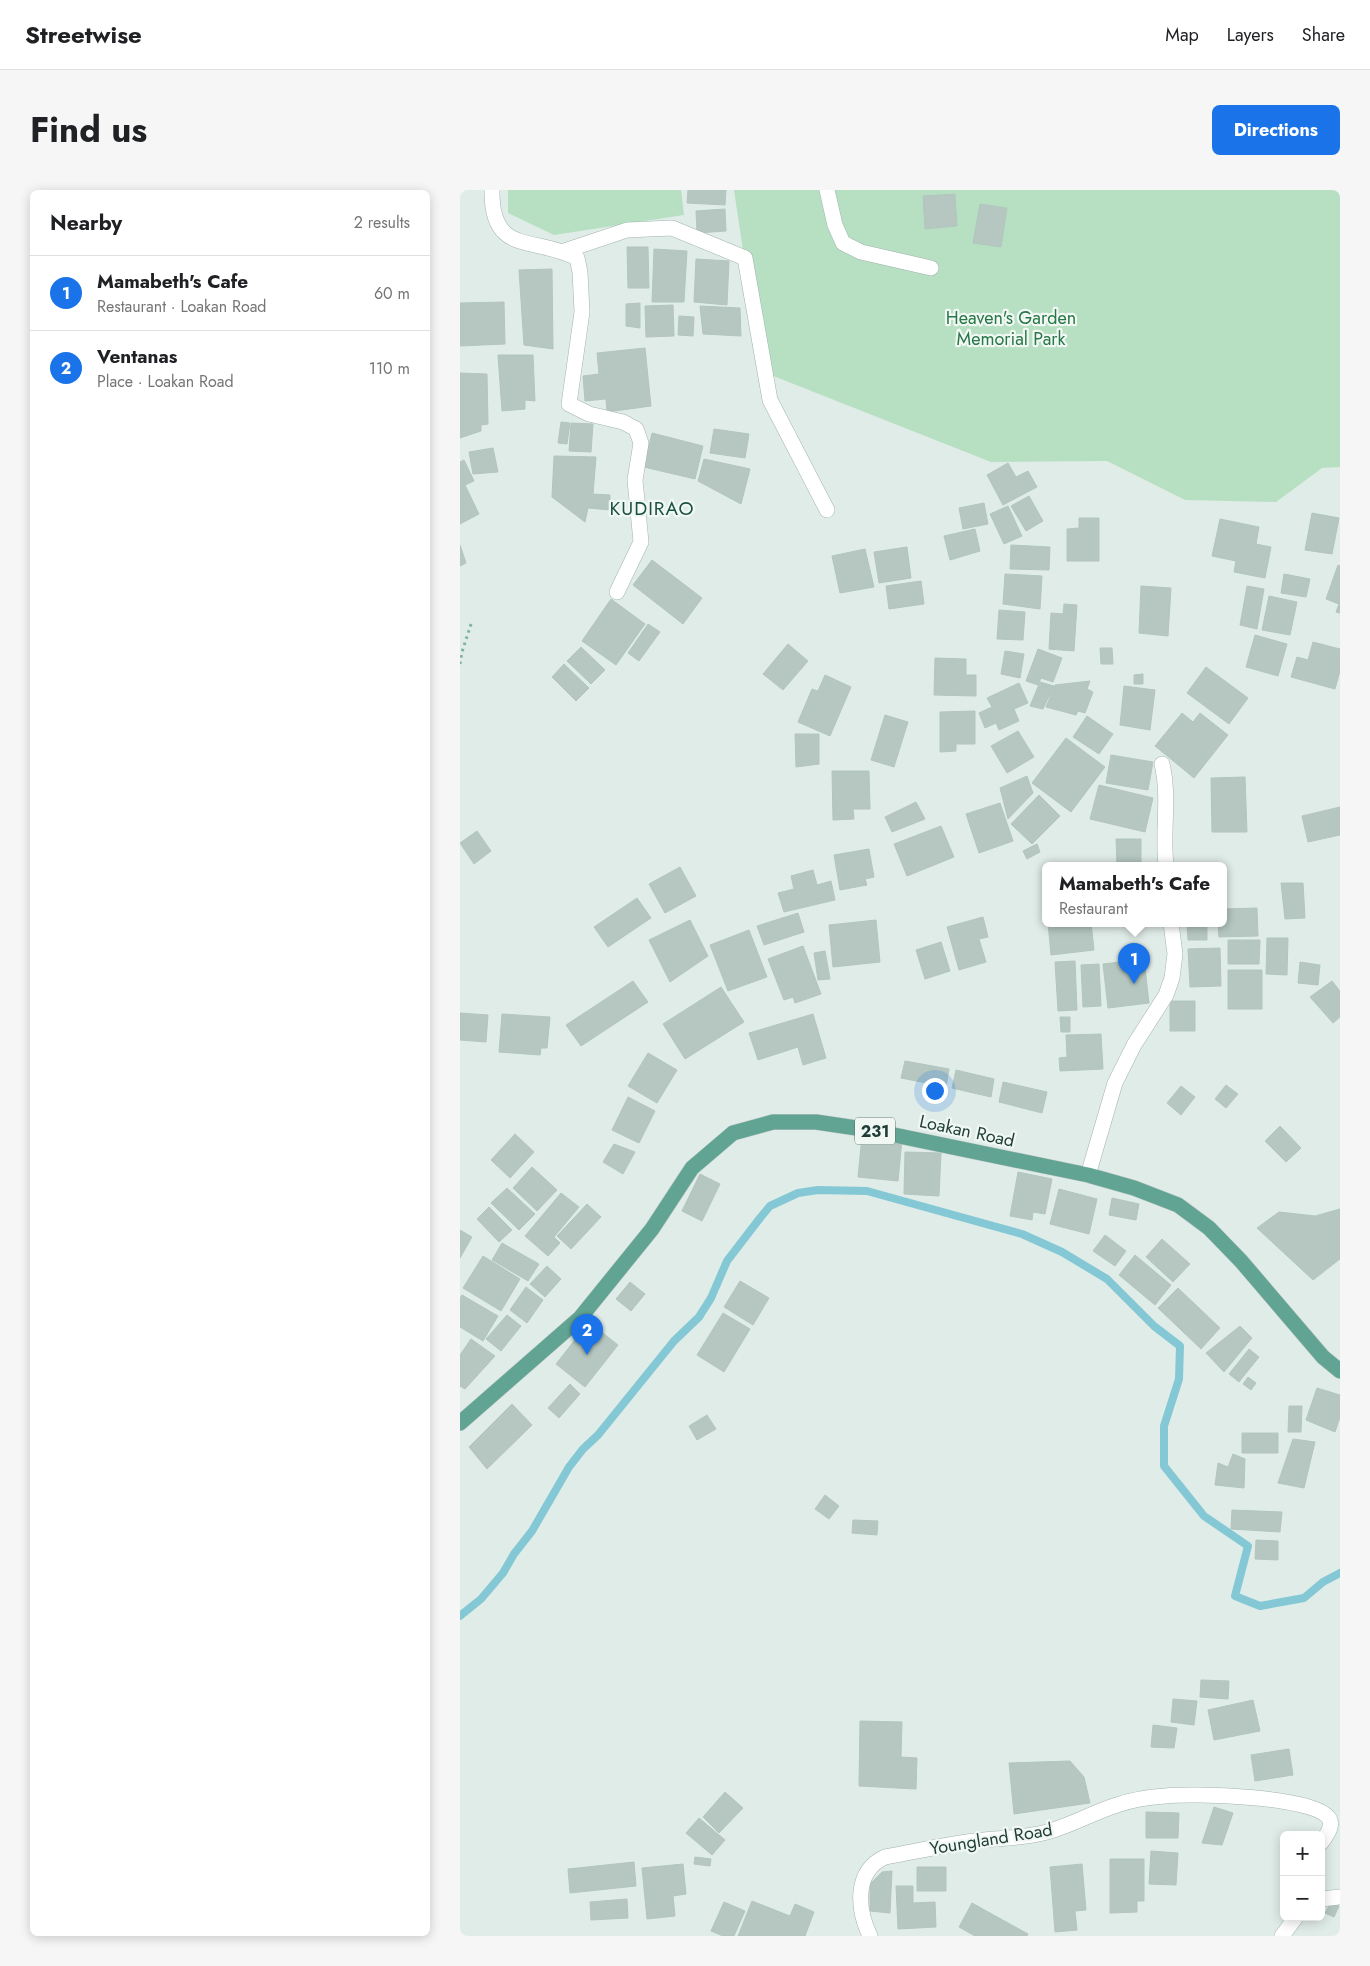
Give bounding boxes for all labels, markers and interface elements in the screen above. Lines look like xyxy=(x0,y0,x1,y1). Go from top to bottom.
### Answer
text: Streetwise xyxy=(25,17,142,52)
text: Map xyxy=(1165,22,1199,48)
text: Layers xyxy=(1227,22,1274,48)
text: Share xyxy=(1302,22,1345,48)
text: Find us xyxy=(30,105,147,155)
button: Directions xyxy=(1212,105,1340,155)
text: Nearby xyxy=(50,208,122,238)
text: 2 results xyxy=(354,211,410,234)
text: Mamabeth's Cafe xyxy=(97,268,248,295)
text: 1 xyxy=(62,282,70,305)
text: 60 m xyxy=(374,282,410,305)
text: Restaurant · Loakan Road xyxy=(97,295,267,318)
park label: Heaven's Garden Memorial Park xyxy=(946,305,1076,352)
text: Ventanas xyxy=(97,343,177,370)
text: 2 xyxy=(61,357,71,380)
text: 110 m xyxy=(369,357,410,380)
text: Place · Loakan Road xyxy=(97,370,234,393)
district label: KUDIRAO xyxy=(610,495,694,522)
popup xyxy=(1042,862,1227,927)
text: Mamabeth's Cafe xyxy=(1059,870,1210,897)
text: Restaurant xyxy=(1059,897,1128,920)
pin: 1 xyxy=(1118,943,1150,984)
your location xyxy=(922,1078,948,1104)
street label: Loakan Road xyxy=(917,1108,1017,1154)
road number: 231 xyxy=(855,1118,895,1144)
pin: 2 xyxy=(571,1314,603,1355)
street label: Youngland Road xyxy=(928,1816,1054,1862)
map controls xyxy=(1280,1831,1325,1921)
button: + xyxy=(1280,1831,1325,1876)
button: − xyxy=(1280,1876,1325,1921)

